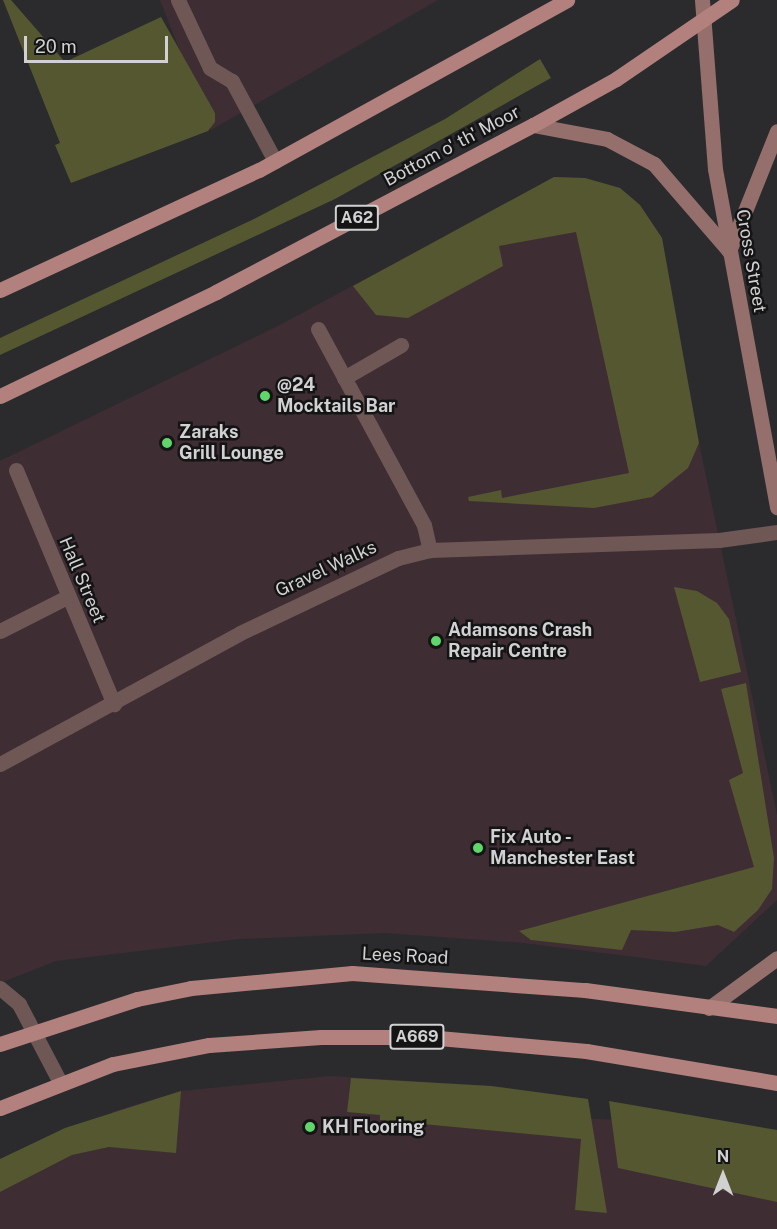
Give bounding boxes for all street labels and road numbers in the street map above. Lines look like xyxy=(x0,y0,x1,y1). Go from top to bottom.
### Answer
street label: Bottom o' th' Moor xyxy=(380,101,524,191)
road number: A62 xyxy=(334,205,380,231)
street label: Cross Street xyxy=(731,208,771,314)
street label: Hall Street xyxy=(54,534,110,626)
street label: Gravel Walks xyxy=(272,536,380,602)
street label: Lees Road xyxy=(361,943,449,969)
road number: A669 xyxy=(388,1024,446,1050)

